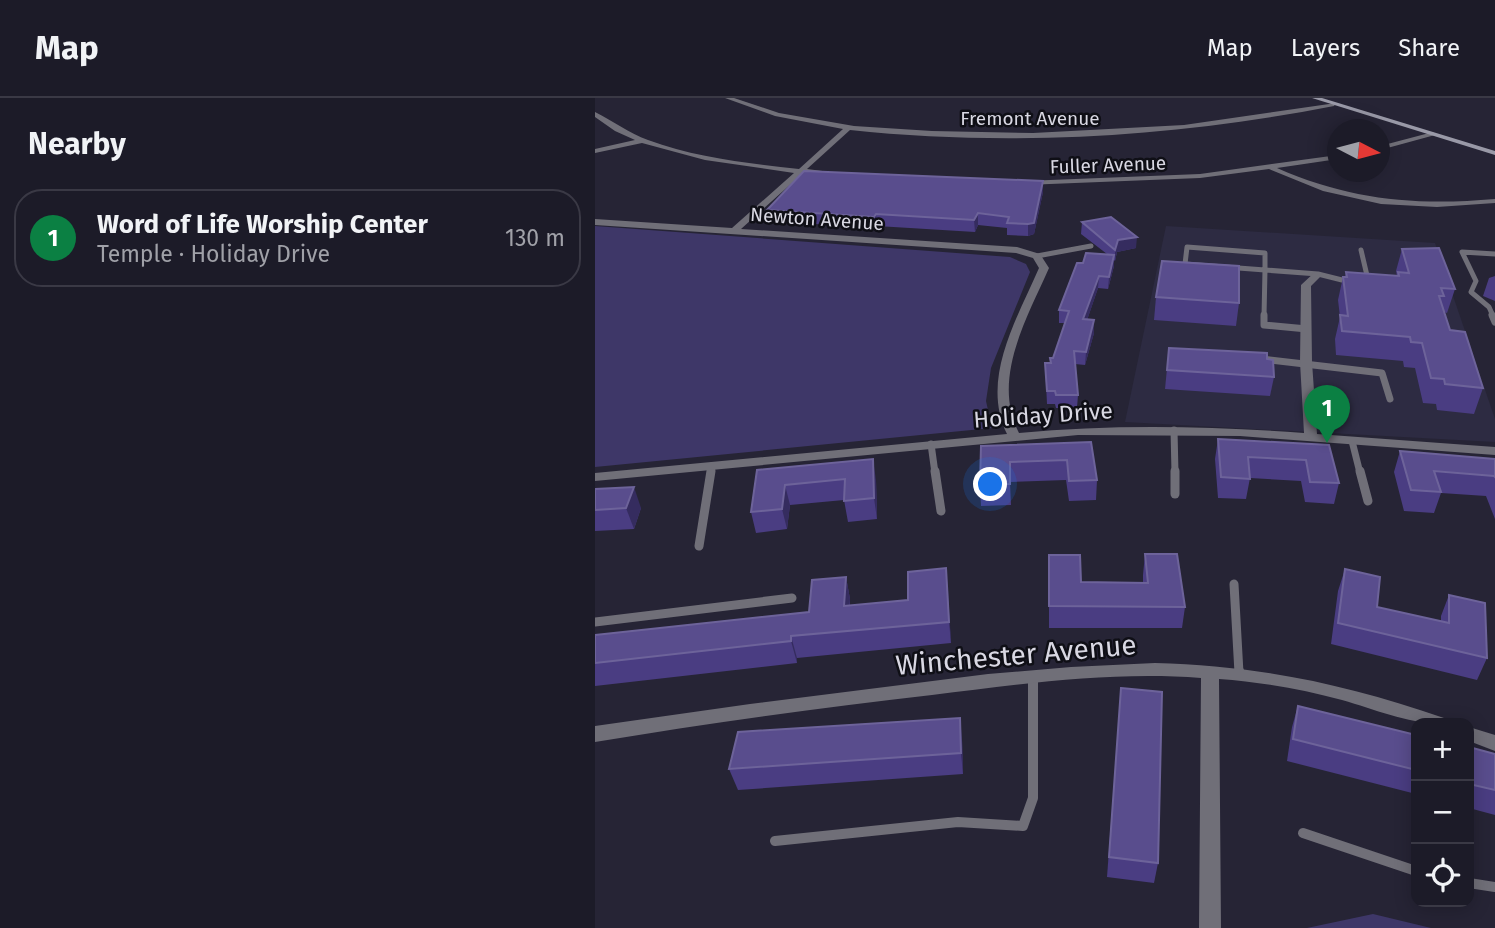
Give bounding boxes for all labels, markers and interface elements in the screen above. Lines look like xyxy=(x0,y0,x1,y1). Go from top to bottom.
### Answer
text: Map xyxy=(35,28,99,68)
text: Map xyxy=(1207,34,1253,62)
text: Layers xyxy=(1291,34,1360,62)
text: Share xyxy=(1398,34,1460,62)
street label: Fremont Avenue xyxy=(960,107,1100,130)
north arrow xyxy=(1327,119,1390,182)
text: Nearby xyxy=(28,126,126,162)
street label: Fuller Avenue xyxy=(1049,151,1167,179)
street label: Newton Avenue xyxy=(749,203,885,235)
text: Word of Life Worship Center xyxy=(97,209,428,240)
text: 1 xyxy=(48,224,58,252)
text: 130 m xyxy=(505,224,565,252)
text: Temple · Holiday Drive xyxy=(97,240,330,268)
pin: 1 xyxy=(1304,385,1350,443)
street label: Holiday Drive xyxy=(972,396,1114,434)
your location xyxy=(973,467,1007,501)
street label: Winchester Avenue xyxy=(894,628,1138,682)
map controls xyxy=(1411,718,1474,907)
button: + xyxy=(1411,718,1474,781)
button: − xyxy=(1411,781,1474,844)
button: locate xyxy=(1411,844,1474,907)

